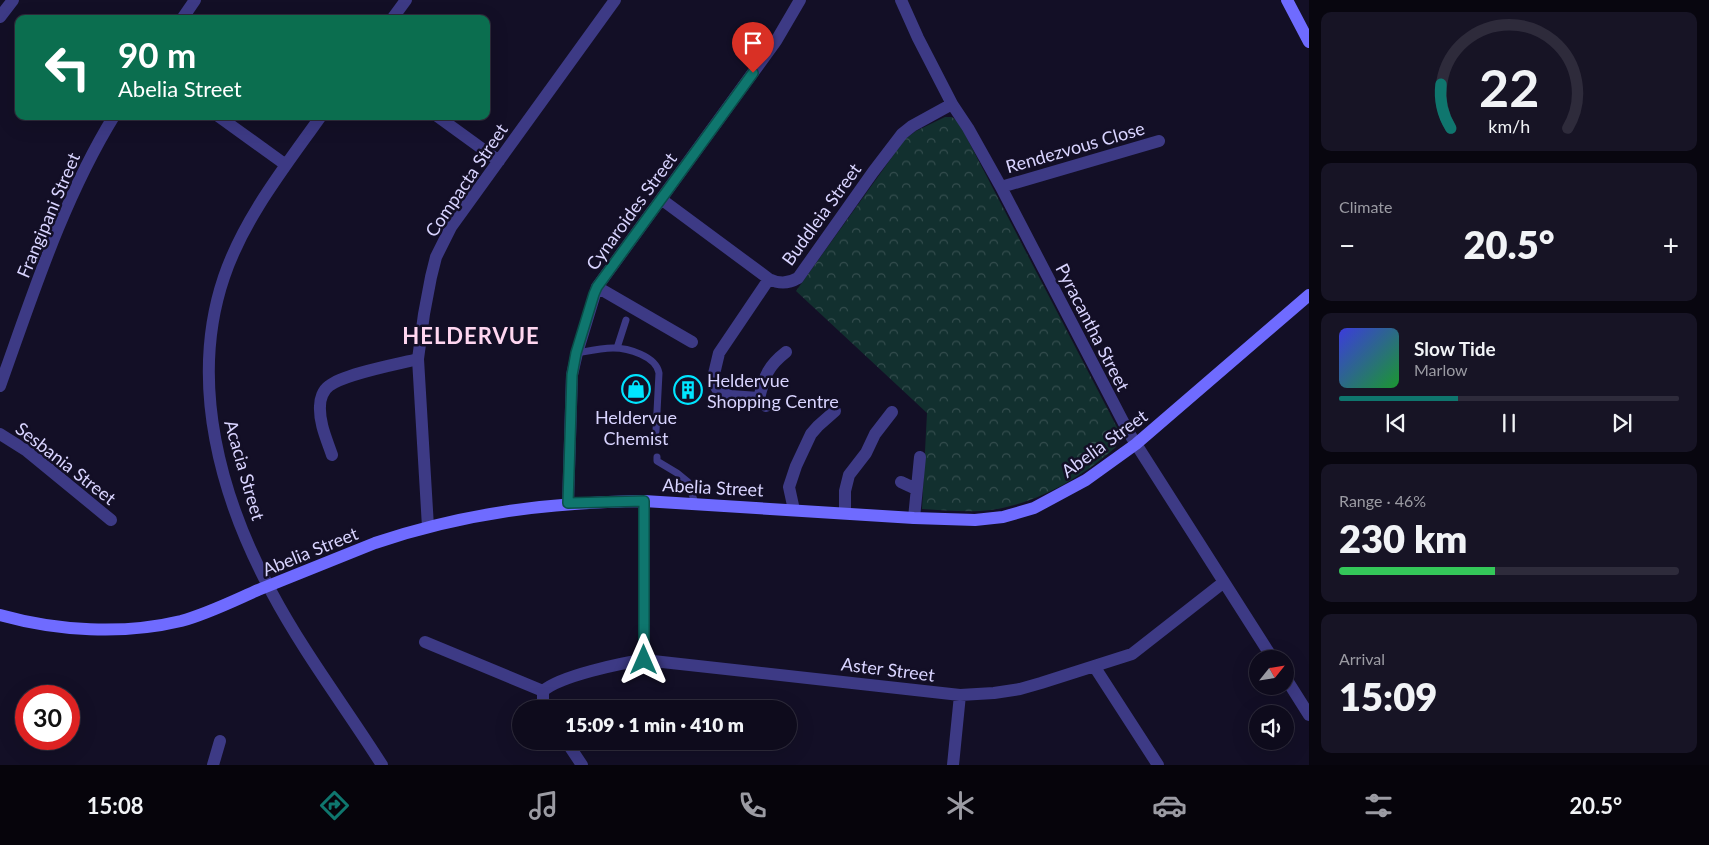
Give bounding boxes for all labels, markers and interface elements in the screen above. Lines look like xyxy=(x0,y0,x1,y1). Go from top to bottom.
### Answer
pin xyxy=(732,22,774,73)
icon: arrive xyxy=(739,29,767,57)
text: 90 m xyxy=(118,33,196,75)
icon: left xyxy=(35,35,100,100)
text: 22 xyxy=(1479,56,1539,118)
text: Abelia Street xyxy=(118,75,242,102)
text: km/h xyxy=(1488,115,1530,137)
street label: Rendezvous Close xyxy=(1003,117,1147,177)
street label: Compacta Street xyxy=(420,119,512,241)
street label: Cynaroides Street xyxy=(581,147,681,274)
street label: Frangipani Street xyxy=(12,149,84,281)
street label: Buddleia Street xyxy=(777,158,866,269)
text: Climate xyxy=(1339,197,1392,216)
text: 20.5° xyxy=(1463,221,1555,267)
text: − xyxy=(1339,228,1355,262)
text: + xyxy=(1663,228,1679,262)
street label: Pyracantha Street xyxy=(1051,259,1135,395)
district label: HELDERVUE xyxy=(402,322,540,349)
text: Slow Tide xyxy=(1414,337,1496,360)
text: Marlow xyxy=(1414,360,1468,379)
place label: Heldervue Shopping Centre xyxy=(707,369,839,412)
shop icon: Heldervue Chemist xyxy=(621,374,651,404)
building icon: Heldervue Shopping Centre xyxy=(673,375,703,405)
street label: Abelia Street xyxy=(1057,404,1152,482)
place label: Heldervue Chemist xyxy=(595,406,677,449)
icon: previous xyxy=(1382,409,1410,437)
icon: pause xyxy=(1495,409,1523,437)
icon: next xyxy=(1608,409,1636,437)
street label: Sesbania Street xyxy=(11,417,121,509)
street label: Acacia Street xyxy=(220,417,270,523)
street label: Abelia Street xyxy=(662,473,765,501)
text: Range · 46% xyxy=(1339,491,1426,510)
text: 230 km xyxy=(1339,515,1467,561)
street label: Abelia Street xyxy=(259,522,362,580)
position arrow xyxy=(617,633,669,685)
text: Arrival xyxy=(1339,649,1385,668)
north arrow xyxy=(1249,650,1294,695)
map controls xyxy=(1249,650,1294,750)
street label: Aster Street xyxy=(840,652,937,686)
text: 15:09 xyxy=(1339,673,1437,719)
speed limit sign: 30 xyxy=(15,685,80,750)
button: sound xyxy=(1249,705,1294,750)
text: 15:09 · 1 min · 410 m xyxy=(565,713,744,736)
icon: directions xyxy=(317,788,352,823)
icon: music xyxy=(526,788,561,823)
icon: phone xyxy=(735,788,770,823)
icon: climate xyxy=(943,788,978,823)
icon: car xyxy=(1152,788,1187,823)
icon: filters xyxy=(1361,788,1396,823)
text: 15:08 xyxy=(87,792,144,819)
text: 20.5° xyxy=(1569,792,1622,819)

